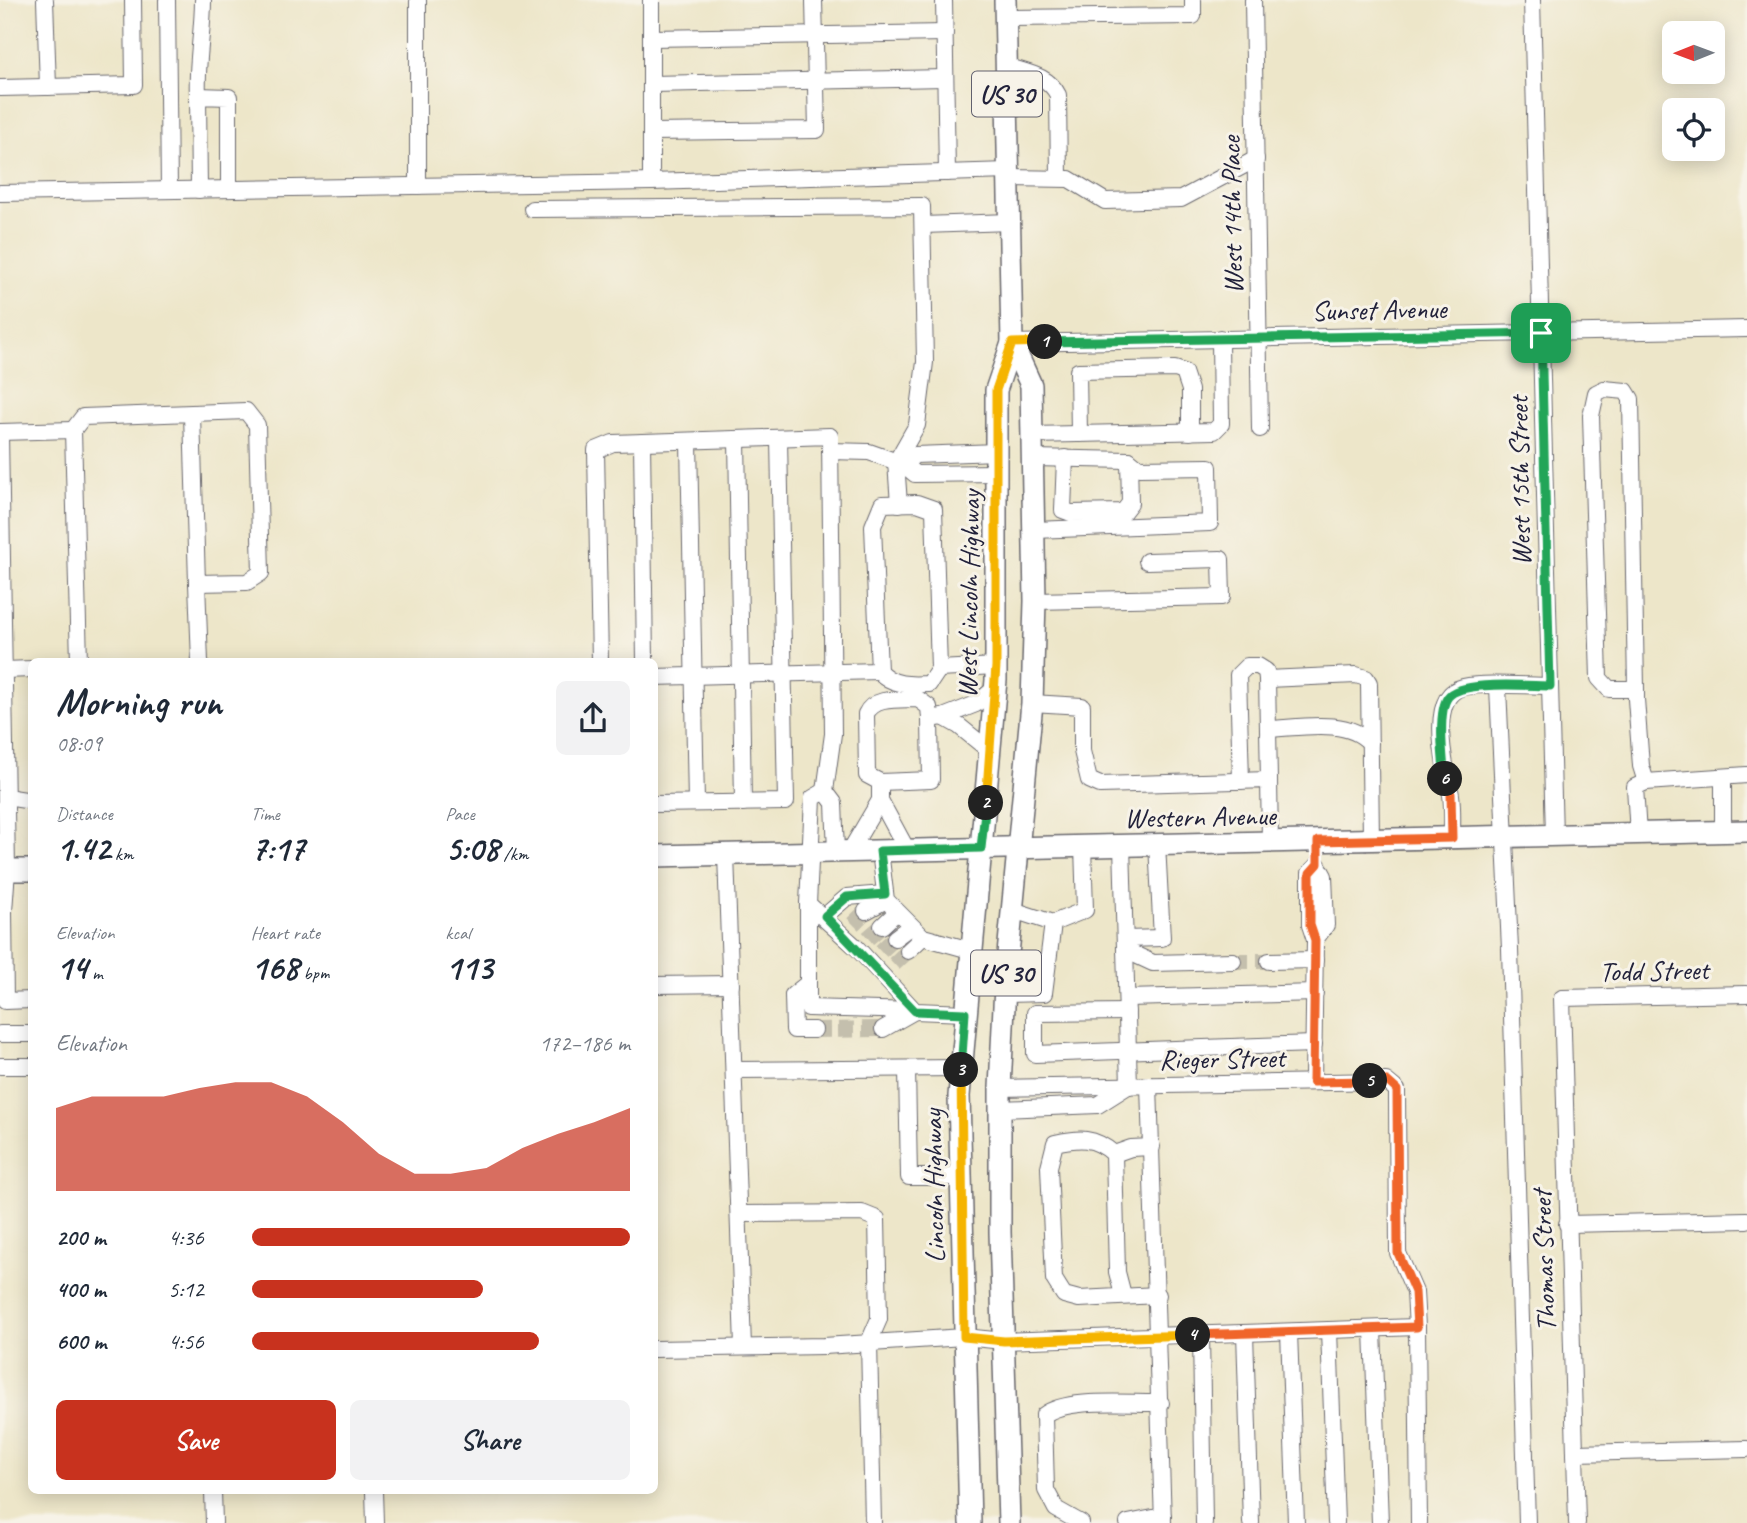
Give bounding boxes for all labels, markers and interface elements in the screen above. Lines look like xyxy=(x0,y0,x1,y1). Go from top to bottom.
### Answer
north arrow xyxy=(1662,21,1726,84)
map controls xyxy=(1662,21,1725,161)
road number: US 30 xyxy=(972,72,1042,116)
button: locate xyxy=(1662,98,1725,161)
street label: West 14th Place xyxy=(1213,134,1250,294)
street label: Sunset Avenue xyxy=(1311,291,1449,328)
pin xyxy=(1511,303,1571,363)
icon: arrive xyxy=(1522,314,1560,352)
pin: 1 xyxy=(1028,324,1062,360)
text: 1 xyxy=(1040,329,1049,353)
street label: West 15th Street xyxy=(1500,393,1538,566)
street label: West Lincoln Highway xyxy=(949,487,988,698)
text: Morning run xyxy=(56,679,222,726)
button: share xyxy=(556,681,630,755)
text: 08:09 xyxy=(56,729,102,758)
pin: 6 xyxy=(1428,762,1462,796)
text: 6 xyxy=(1440,766,1449,790)
pin: 2 xyxy=(968,786,1004,820)
text: 2 xyxy=(981,790,990,814)
street label: Western Avenue xyxy=(1124,798,1278,835)
text: Distance xyxy=(56,802,113,826)
text: Time xyxy=(251,802,280,826)
text: Pace xyxy=(445,802,475,826)
text: 1.42 xyxy=(56,826,110,871)
text: 7:17 xyxy=(251,826,305,871)
text: 5:08 xyxy=(445,826,499,871)
text: km xyxy=(110,842,133,866)
text: /km xyxy=(499,842,528,866)
text: Elevation xyxy=(56,921,114,945)
text: Heart rate xyxy=(251,921,320,945)
text: kcal xyxy=(445,921,470,945)
text: 14 xyxy=(56,945,88,990)
text: 168 xyxy=(251,945,299,990)
text: 113 xyxy=(445,945,493,990)
road number: US 30 xyxy=(971,950,1041,996)
street label: Todd Street xyxy=(1599,952,1712,989)
text: m xyxy=(88,961,103,985)
text: bpm xyxy=(299,961,329,985)
text: Elevation xyxy=(56,1029,127,1058)
text: 172–186 m xyxy=(539,1029,630,1058)
street label: Rieger Street xyxy=(1159,1040,1288,1077)
pin: 3 xyxy=(944,1052,978,1088)
text: 3 xyxy=(956,1057,965,1081)
pin: 5 xyxy=(1352,1064,1388,1098)
text: 5 xyxy=(1365,1068,1374,1092)
street label: Lincoln Highway xyxy=(915,1106,952,1263)
street label: Thomas Street xyxy=(1523,1186,1563,1333)
text: 200 m xyxy=(56,1223,106,1252)
text: 4:36 xyxy=(168,1223,204,1252)
text: 400 m xyxy=(56,1275,106,1304)
text: 5:12 xyxy=(168,1275,204,1304)
pin: 4 xyxy=(1176,1318,1210,1352)
text: 4 xyxy=(1188,1322,1197,1346)
text: 600 m xyxy=(56,1327,106,1356)
text: 4:56 xyxy=(168,1327,204,1356)
button: Save xyxy=(56,1400,336,1480)
button: Share xyxy=(350,1400,630,1480)

